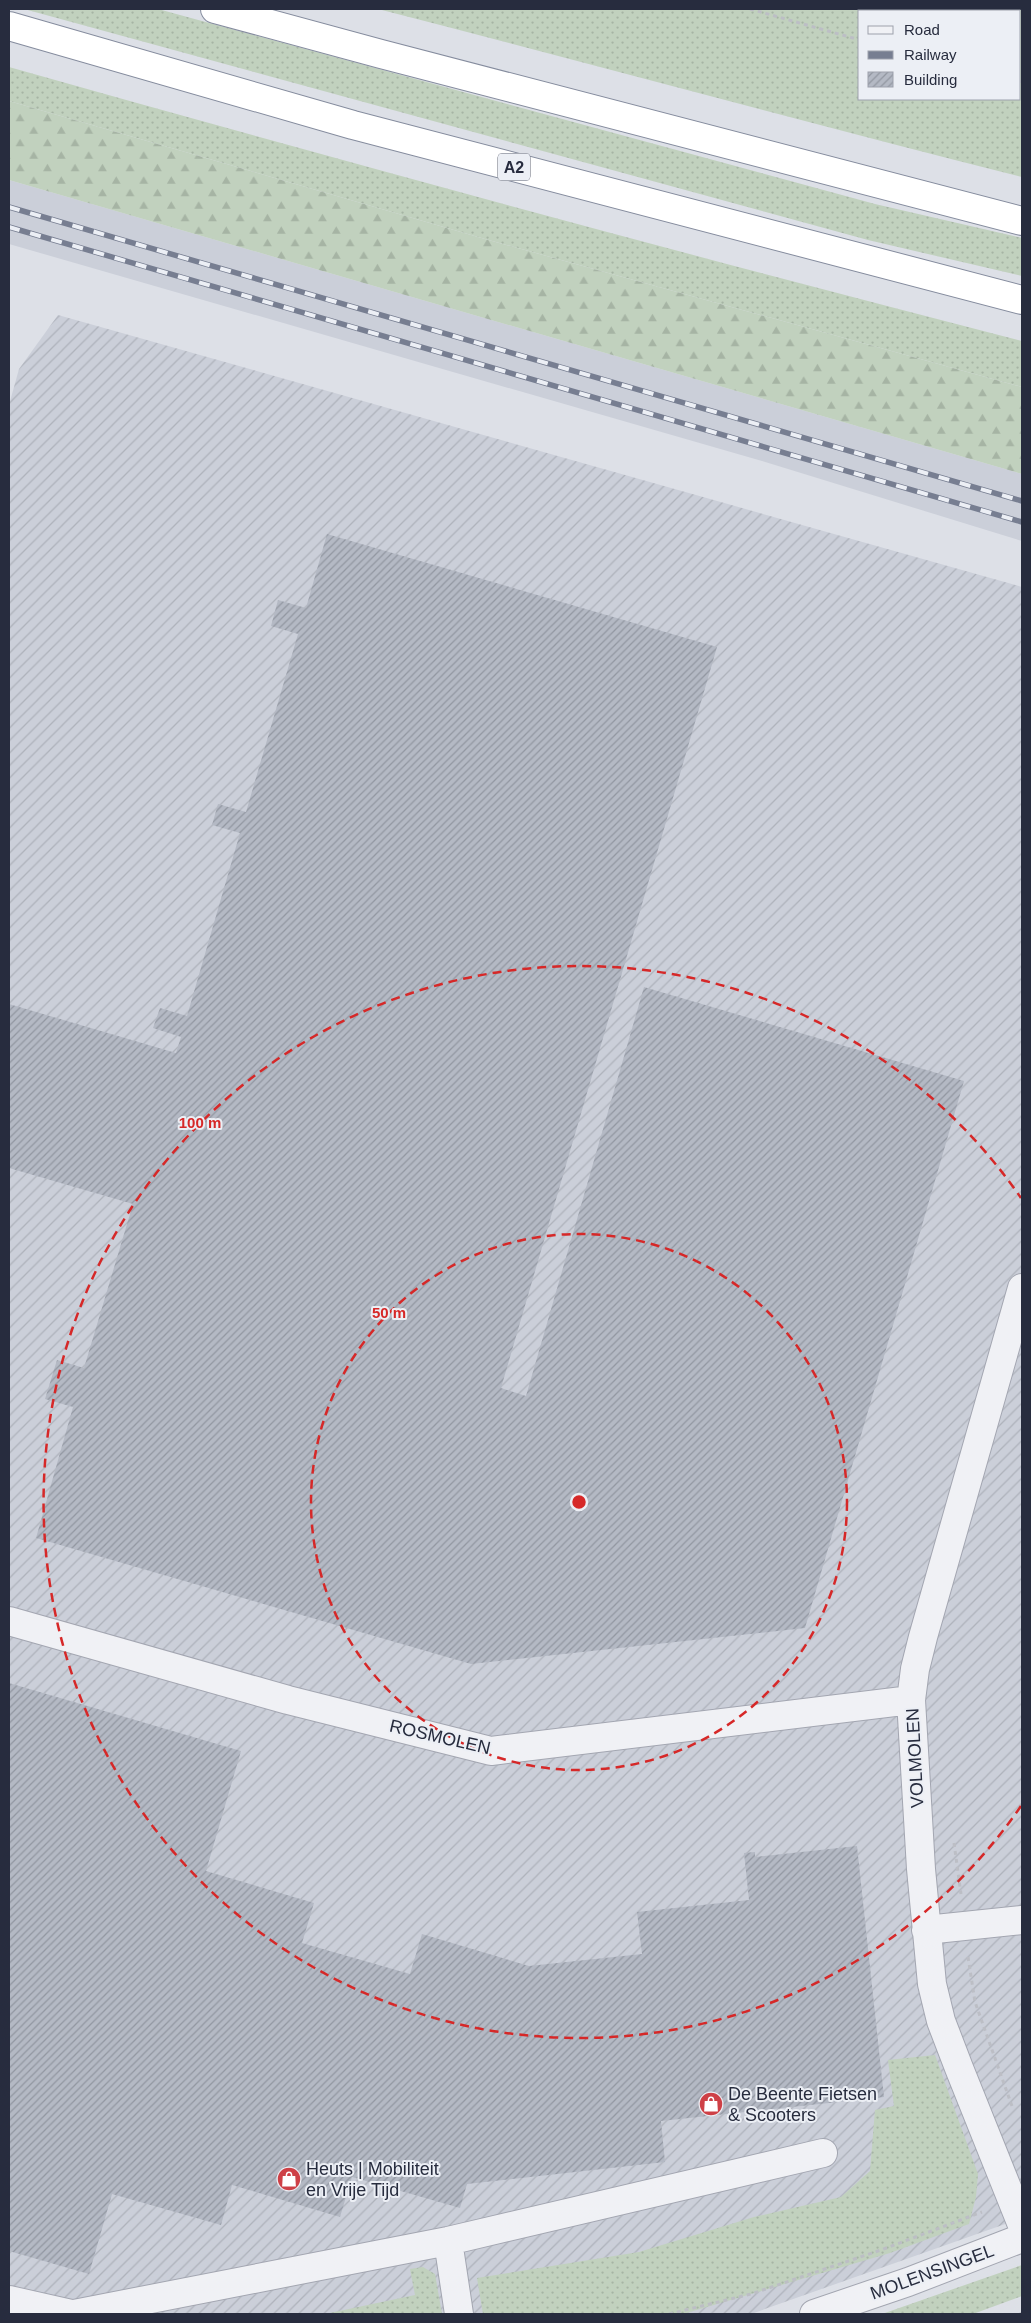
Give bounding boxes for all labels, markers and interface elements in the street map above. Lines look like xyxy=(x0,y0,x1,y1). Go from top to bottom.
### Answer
legend xyxy=(858,10,1021,100)
text: Road xyxy=(904,21,940,38)
text: Railway xyxy=(904,46,957,63)
text: Building xyxy=(904,71,957,88)
road number: A2 xyxy=(498,154,530,180)
text: 100 m xyxy=(179,1114,221,1131)
text: 50 m xyxy=(372,1304,406,1321)
centre of rings xyxy=(570,1493,588,1511)
street label: VOLMOLEN xyxy=(902,1708,928,1808)
street label: ROSMOLEN xyxy=(388,1716,492,1758)
place label: De Beente Fietsen & Scooters xyxy=(728,2084,877,2125)
shop icon: De Beente Fietsen & Scooters xyxy=(698,2091,724,2117)
place label: Heuts | Mobiliteit en Vrije Tijd xyxy=(306,2159,439,2200)
shop icon: Heuts | Mobiliteit en Vrije Tijd xyxy=(276,2166,302,2192)
street label: MOLENSINGEL xyxy=(867,2240,997,2304)

